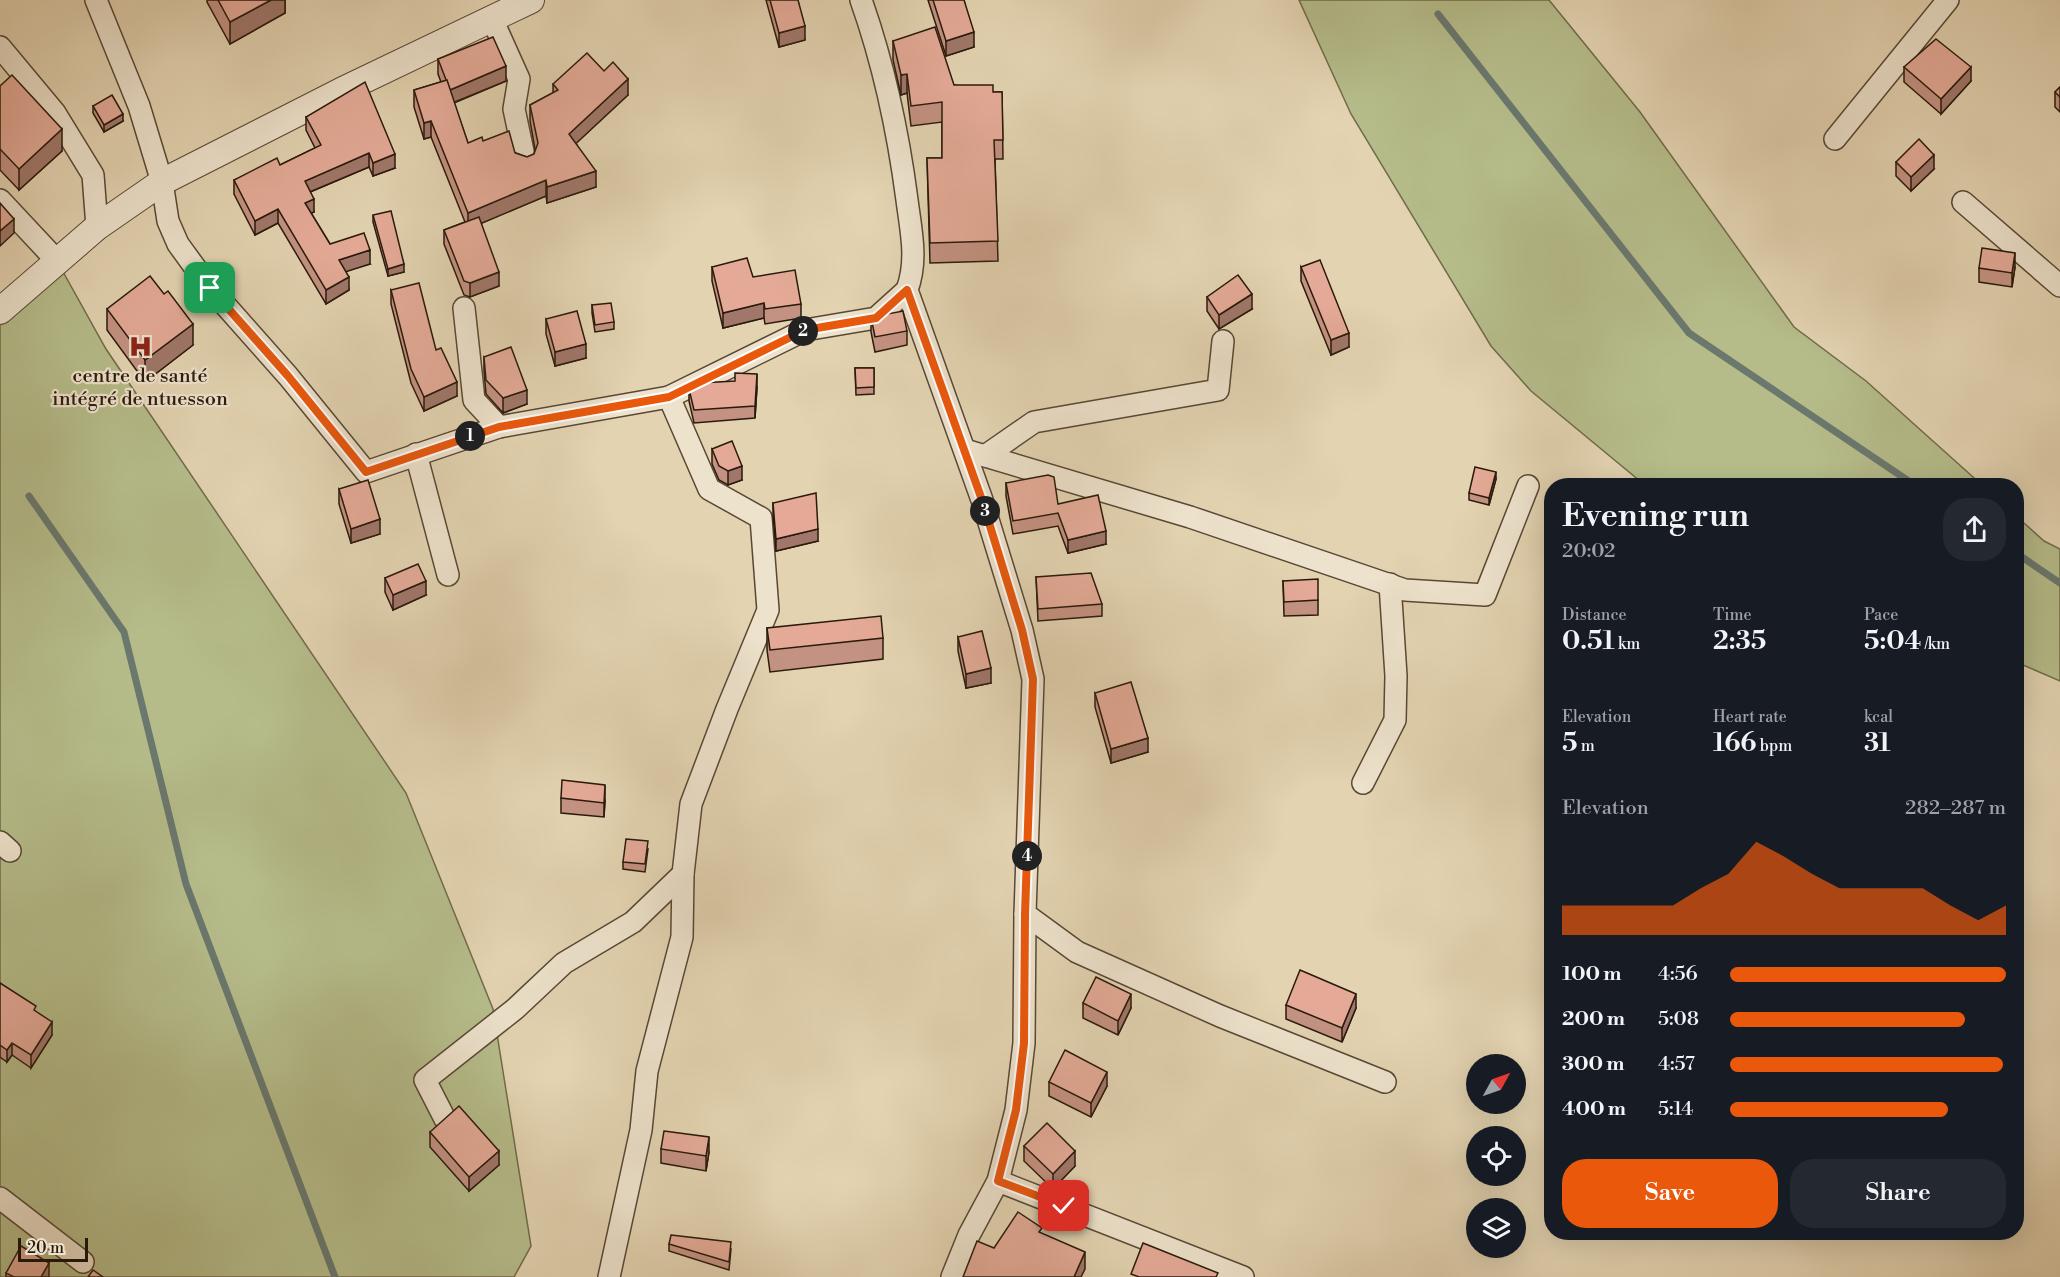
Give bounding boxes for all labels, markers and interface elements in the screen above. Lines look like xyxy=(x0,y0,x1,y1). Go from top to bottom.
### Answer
pin xyxy=(184,262,235,313)
icon: arrive xyxy=(193,271,226,304)
pin: 2 xyxy=(788,316,818,346)
text: 2 xyxy=(798,321,808,341)
hospital icon: centre de santé intégré de ntuesson xyxy=(127,334,153,360)
place label: centre de santé intégré de ntuesson xyxy=(52,364,228,412)
pin: 1 xyxy=(455,421,485,451)
text: 1 xyxy=(466,426,474,446)
pin: 3 xyxy=(970,496,1000,526)
text: Evening run xyxy=(1562,496,1749,537)
button: share xyxy=(1943,498,2006,561)
text: 3 xyxy=(980,501,990,521)
text: 20:02 xyxy=(1562,539,1616,564)
text: Distance xyxy=(1562,605,1627,625)
text: Time xyxy=(1713,605,1752,625)
text: Pace xyxy=(1864,605,1898,625)
text: 0.51 xyxy=(1562,625,1615,657)
text: 2:35 xyxy=(1713,625,1766,657)
text: 5:04 xyxy=(1864,625,1921,657)
text: km xyxy=(1615,634,1640,654)
text: /km xyxy=(1921,634,1950,654)
text: Elevation xyxy=(1562,707,1631,727)
text: Heart rate xyxy=(1713,707,1787,727)
text: kcal xyxy=(1864,707,1893,727)
text: 5 xyxy=(1562,727,1578,759)
text: 166 xyxy=(1713,727,1756,759)
text: 31 xyxy=(1864,727,1891,759)
text: m xyxy=(1578,736,1595,756)
text: bpm xyxy=(1756,736,1792,756)
text: Elevation xyxy=(1562,796,1649,821)
text: 282–287 m xyxy=(1905,796,2006,821)
pin: 4 xyxy=(1012,841,1042,871)
text: 4 xyxy=(1022,846,1032,866)
text: 100 m xyxy=(1562,962,1621,987)
text: 4:56 xyxy=(1658,962,1698,987)
text: 200 m xyxy=(1562,1007,1625,1032)
text: 5:08 xyxy=(1658,1007,1699,1032)
text: 300 m xyxy=(1562,1052,1625,1077)
text: 4:57 xyxy=(1658,1052,1695,1077)
north arrow xyxy=(1466,1054,1526,1114)
map controls xyxy=(1466,1054,1526,1258)
text: 400 m xyxy=(1562,1097,1626,1122)
text: 5:14 xyxy=(1658,1097,1693,1122)
button: locate xyxy=(1466,1126,1526,1186)
button: Save xyxy=(1562,1159,1778,1228)
button: Share xyxy=(1790,1159,2006,1228)
pin xyxy=(1038,1180,1089,1231)
icon: check xyxy=(1047,1189,1080,1222)
button: layers xyxy=(1466,1198,1526,1258)
scale bar xyxy=(18,1235,88,1262)
text: 20 m xyxy=(27,1238,64,1258)

